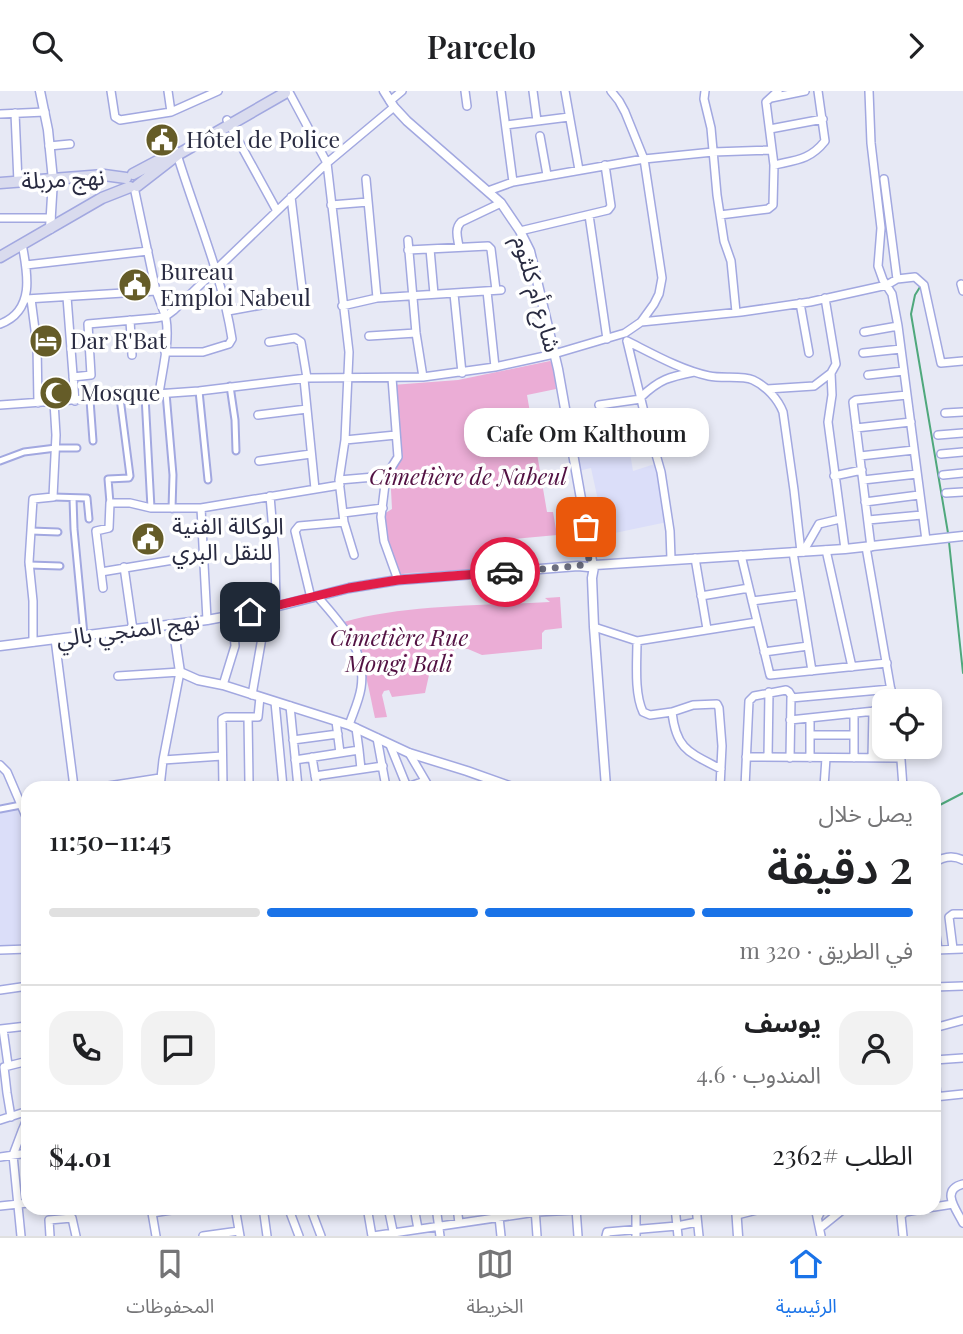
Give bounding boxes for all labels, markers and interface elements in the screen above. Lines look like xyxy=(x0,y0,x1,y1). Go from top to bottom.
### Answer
text: Parcelo xyxy=(427,24,536,67)
icon: search xyxy=(28,27,66,65)
icon: forward xyxy=(897,27,935,65)
public building icon: Hôtel de Police xyxy=(143,121,181,159)
place label: Hôtel de Police xyxy=(186,123,340,154)
street label: نهج مربلة xyxy=(21,160,105,198)
street label: شارع أم كلثوم xyxy=(503,232,570,357)
place label: Bureau Emploi Nabeul xyxy=(160,255,311,312)
public building icon: Bureau Emploi Nabeul xyxy=(116,266,154,304)
hotel icon: Dar R'Bat xyxy=(27,322,65,360)
place label: Dar R'Bat xyxy=(70,324,167,355)
mosque icon: Mosque xyxy=(37,374,75,412)
place label: Mosque xyxy=(80,376,160,407)
callout: Cafe Om Kalthoum xyxy=(463,408,708,457)
text: Cafe Om Kalthoum xyxy=(486,417,687,448)
park label: Cimetière de Nabeul xyxy=(369,460,569,491)
pin xyxy=(556,497,616,557)
icon: bag xyxy=(567,508,605,546)
place label: الوكالة الفنية للنقل البري xyxy=(172,509,284,569)
public building icon: الوكالة الفنية للنقل البري xyxy=(129,520,167,558)
courier xyxy=(470,537,540,607)
icon: car xyxy=(486,553,524,591)
pin xyxy=(220,582,280,642)
icon: home xyxy=(231,593,269,631)
street label: نهج المنجي بالي xyxy=(54,604,202,656)
park label: Cimetière Rue Mongi Bali xyxy=(330,621,468,678)
map controls xyxy=(872,689,942,759)
button: locate xyxy=(872,689,942,759)
text: يصل خلال xyxy=(818,797,913,828)
text: 11:45–11:50 xyxy=(49,823,171,858)
text: 2 دقيقة xyxy=(767,834,913,896)
text: في الطريق · 320 m xyxy=(739,934,913,965)
text: يوسف xyxy=(744,1004,821,1039)
button: phone xyxy=(49,1011,123,1085)
button: chat xyxy=(141,1011,215,1085)
button: person xyxy=(839,1011,913,1085)
text: المندوب · 4.6 xyxy=(696,1058,821,1089)
text: الطلب #2362 xyxy=(772,1137,913,1172)
text: $4.01 xyxy=(49,1139,111,1174)
tab: المحفوظات xyxy=(126,1245,214,1327)
tab: الخريطة xyxy=(467,1245,524,1327)
tab: الرئيسية xyxy=(776,1245,837,1327)

